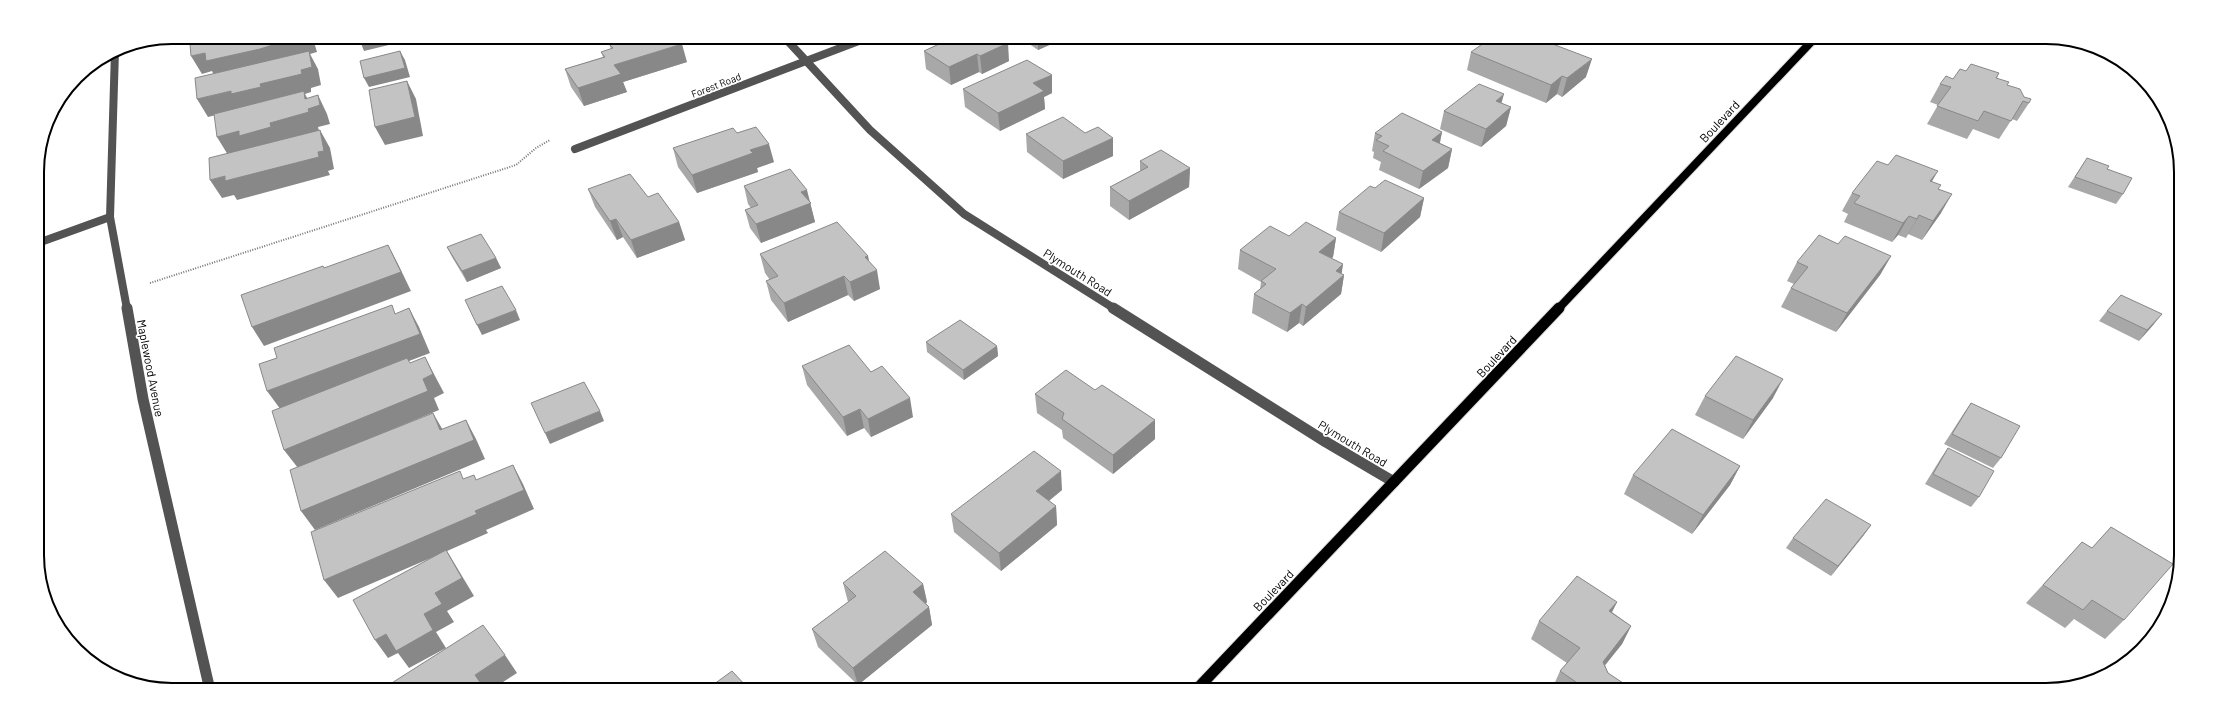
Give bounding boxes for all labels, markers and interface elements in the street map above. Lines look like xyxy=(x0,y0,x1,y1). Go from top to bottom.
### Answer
street label: Forest Road xyxy=(690,70,742,100)
street label: Boulevard xyxy=(1696,97,1742,145)
street label: Plymouth Road xyxy=(1041,245,1115,299)
street label: Maplewood Avenue xyxy=(135,318,167,418)
street label: Boulevard xyxy=(1473,332,1519,380)
street label: Plymouth Road xyxy=(1316,417,1390,469)
street label: Boulevard xyxy=(1250,566,1296,614)

